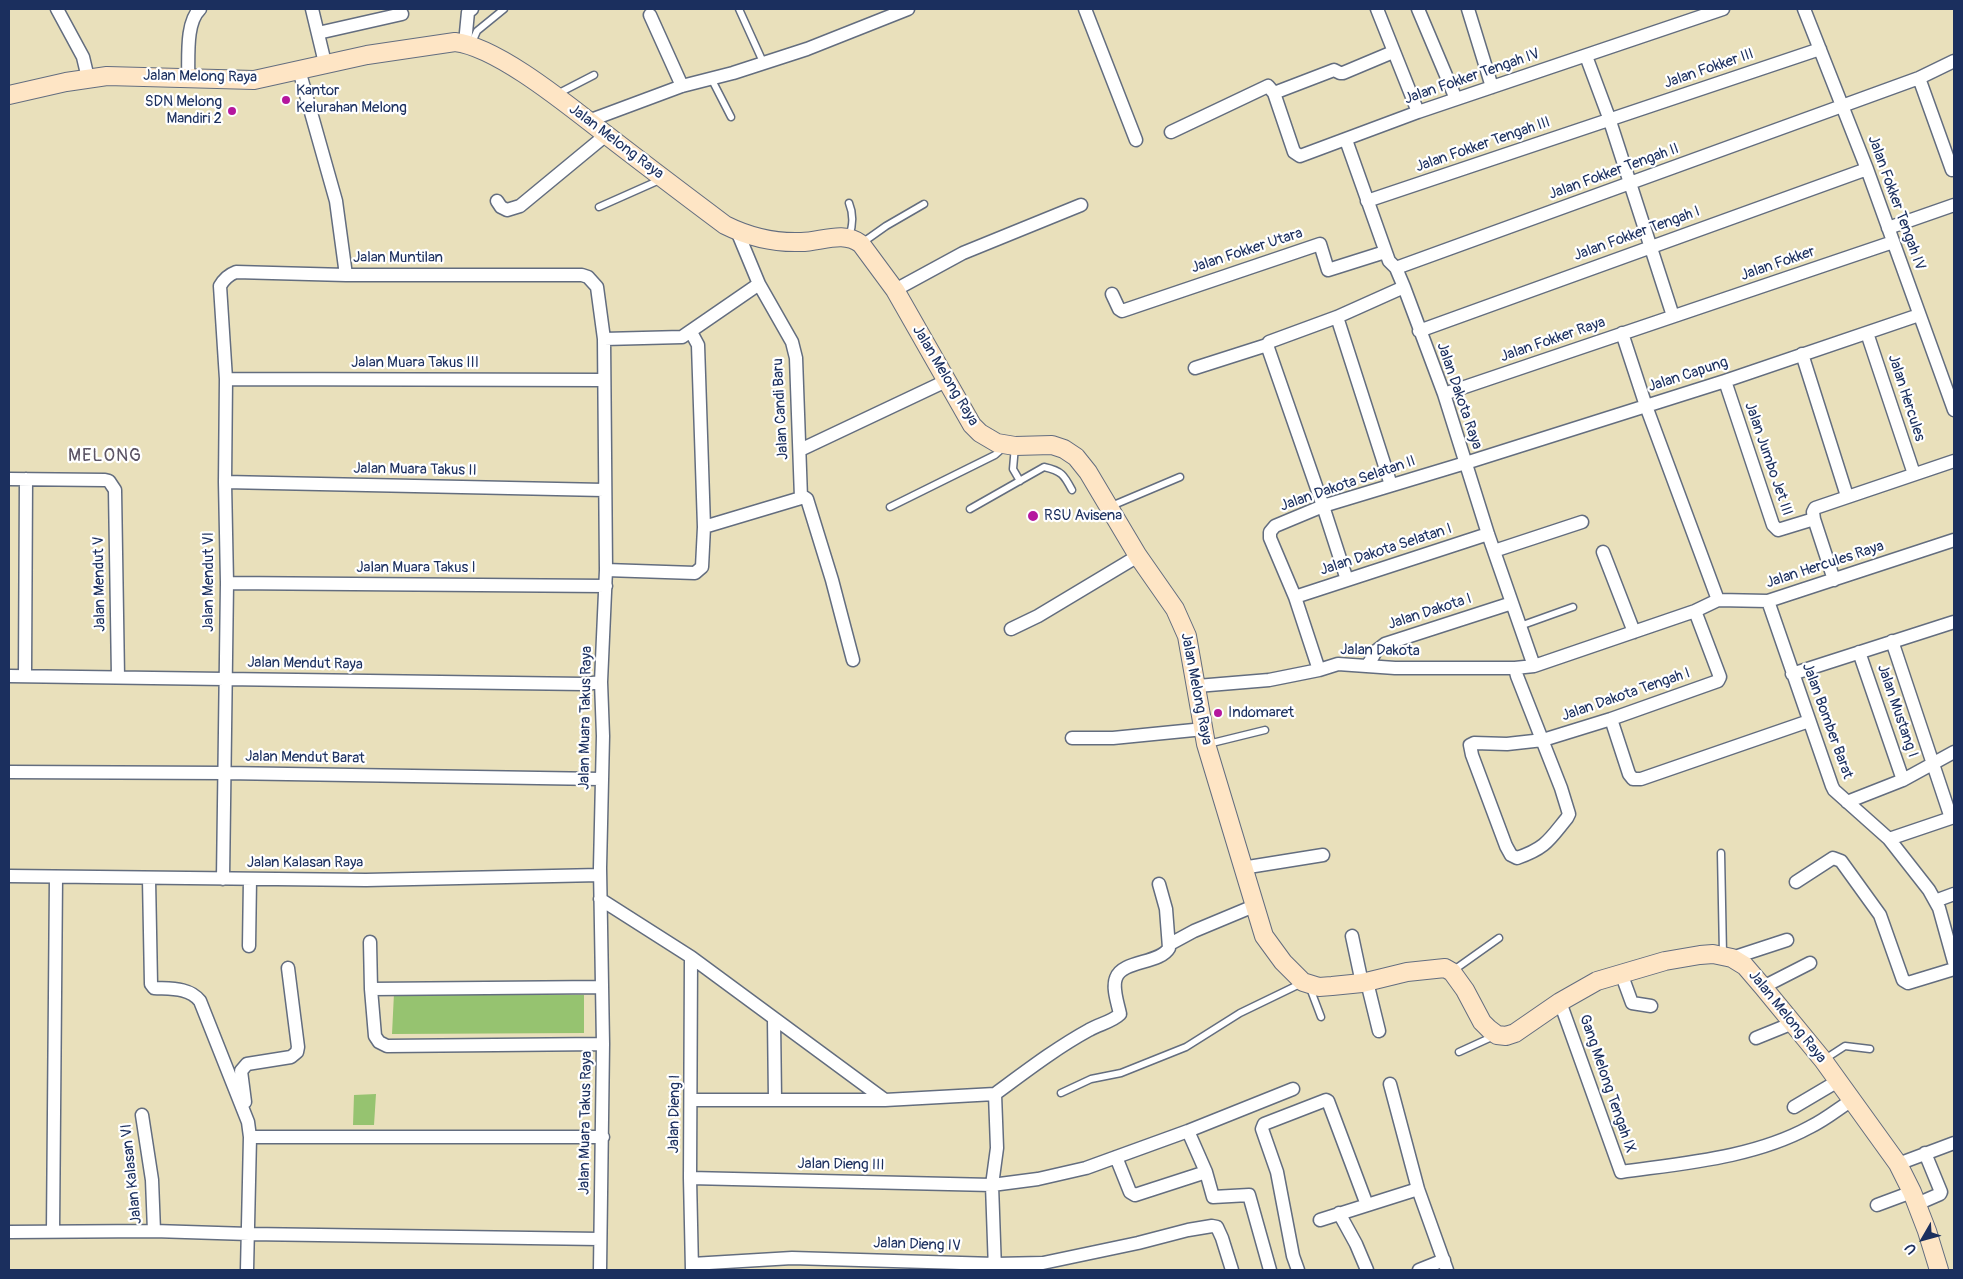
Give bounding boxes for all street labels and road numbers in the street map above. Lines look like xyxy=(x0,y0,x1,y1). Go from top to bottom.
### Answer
street label: Jalan Fokker Tengah IV xyxy=(1402,45,1542,109)
street label: Jalan Fokker III xyxy=(1662,45,1756,93)
street label: Jalan Melong Raya xyxy=(143,67,257,87)
street label: Jalan Melong Raya xyxy=(565,101,667,183)
street label: Jalan Fokker Tengah III xyxy=(1413,113,1553,177)
street label: Jalan Fokker Tengah IV xyxy=(1863,133,1929,273)
street label: Jalan Fokker Tengah II xyxy=(1546,140,1682,204)
street label: Jalan Fokker Tengah I xyxy=(1571,203,1703,265)
street label: Jalan Fokker Utara xyxy=(1189,224,1305,278)
street label: Jalan Fokker xyxy=(1738,243,1818,285)
street label: Jalan Muntilan xyxy=(353,249,443,267)
street label: Jalan Fokker Raya xyxy=(1498,314,1608,366)
street label: Jalan Melong Raya xyxy=(908,323,982,429)
street label: Jalan Dakota Raya xyxy=(1432,340,1486,452)
street label: Jalan Hercules xyxy=(1883,352,1929,444)
street label: Jalan Muara Takus III xyxy=(351,354,479,372)
street label: Jalan Capung xyxy=(1646,354,1730,396)
street label: Jalan Candi Baru xyxy=(769,358,793,460)
street label: Jalan Jumbo Jet III xyxy=(1740,400,1796,518)
street label: Jalan Dakota Selatan II xyxy=(1278,452,1418,516)
street label: Jalan Muara Takus II xyxy=(353,460,477,480)
street label: Jalan Dakota Selatan I xyxy=(1318,520,1454,580)
street label: Jalan Mendut VI xyxy=(200,532,218,632)
street label: Jalan Mendut V xyxy=(90,536,110,632)
street label: Jalan Hercules Raya xyxy=(1764,537,1886,593)
street label: Jalan Muara Takus I xyxy=(356,559,476,577)
street label: Jalan Dakota I xyxy=(1386,590,1474,634)
street label: Jalan Melong Raya xyxy=(1176,631,1216,747)
street label: Jalan Dakota xyxy=(1340,641,1420,661)
street label: Jalan Muara Takus Raya xyxy=(576,646,596,790)
street label: Jalan Mendut Raya xyxy=(247,654,363,674)
street label: Jalan Bomber Barat xyxy=(1798,661,1856,781)
street label: Jalan Mustang I xyxy=(1873,662,1921,760)
street label: Jalan Dakota Tengah I xyxy=(1559,665,1693,725)
street label: Jalan Mendut Barat xyxy=(245,748,365,768)
street label: Jalan Kalasan Raya xyxy=(247,854,363,872)
street label: Jalan Melong Raya xyxy=(1744,967,1830,1067)
street label: Gang Melong Tengah IX xyxy=(1575,1012,1639,1156)
street label: Jalan Muara Takus Raya xyxy=(576,1051,596,1195)
street label: Jalan Dieng I xyxy=(665,1075,685,1153)
street label: Jalan Kalasan VI xyxy=(118,1123,146,1225)
street label: Jalan Dieng III xyxy=(797,1155,885,1175)
street label: Jalan Dieng IV xyxy=(873,1234,961,1256)

